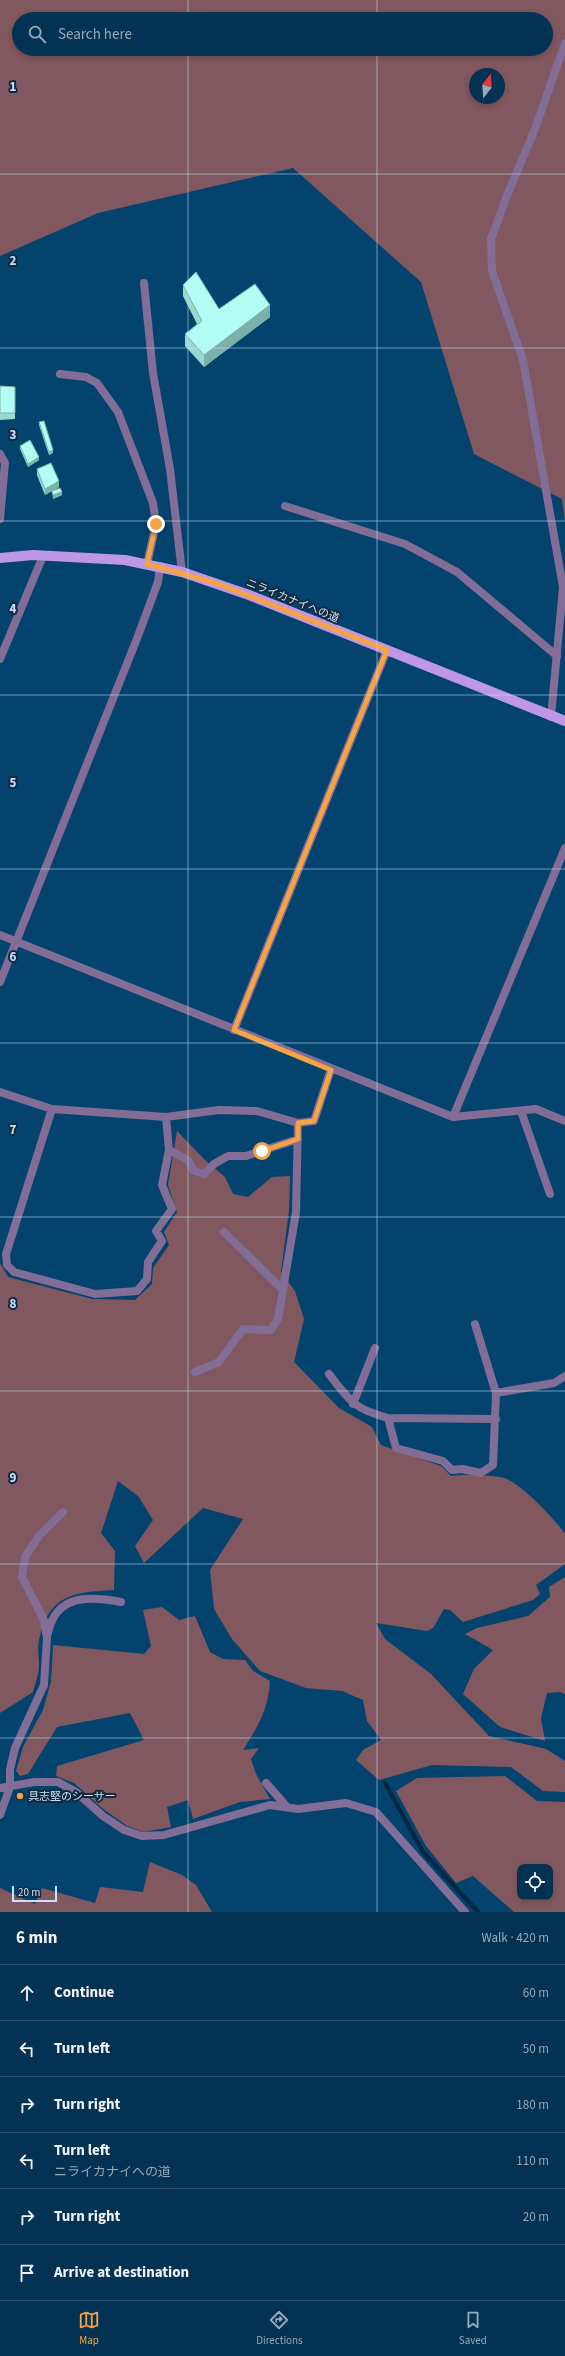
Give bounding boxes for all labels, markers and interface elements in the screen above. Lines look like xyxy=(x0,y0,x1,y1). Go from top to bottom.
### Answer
search box xyxy=(12,12,553,56)
icon: search xyxy=(26,23,48,45)
text: Search here xyxy=(58,24,132,45)
north arrow xyxy=(469,68,505,104)
text: 1 xyxy=(10,78,17,96)
text: 2 xyxy=(10,252,17,270)
text: 3 xyxy=(10,426,17,444)
route end xyxy=(147,515,165,533)
street label: ニライカナイへの道 xyxy=(244,575,342,626)
text: 4 xyxy=(10,600,17,618)
text: 5 xyxy=(10,774,17,792)
text: 6 xyxy=(10,948,17,966)
text: 7 xyxy=(10,1121,17,1139)
route start xyxy=(253,1142,271,1160)
text: 8 xyxy=(10,1295,17,1313)
text: 9 xyxy=(10,1469,17,1487)
place label: 具志堅のシーサー xyxy=(28,1789,116,1804)
marker: 具志堅のシーサー xyxy=(15,1791,25,1801)
map controls xyxy=(517,1864,553,1900)
button: locate xyxy=(517,1864,553,1900)
scale bar xyxy=(12,1884,57,1903)
text: 20 m xyxy=(18,1885,40,1900)
text: 6 min xyxy=(16,1926,57,1950)
text: Walk · 420 m xyxy=(481,1929,549,1947)
icon: ahead xyxy=(16,1982,38,2004)
text: Continue xyxy=(54,1982,114,2003)
text: 60 m xyxy=(523,1984,549,2002)
icon: left xyxy=(16,2038,38,2060)
text: Turn left xyxy=(54,2038,110,2059)
text: 50 m xyxy=(523,2040,549,2058)
icon: right xyxy=(16,2094,38,2116)
text: Turn right xyxy=(54,2094,120,2115)
text: 180 m xyxy=(516,2096,549,2114)
text: Turn left xyxy=(54,2140,110,2161)
icon: left xyxy=(16,2150,38,2172)
text: 110 m xyxy=(516,2152,549,2170)
text: ニライカナイへの道 xyxy=(54,2163,171,2181)
icon: right xyxy=(16,2206,38,2228)
text: Turn right xyxy=(54,2206,120,2227)
text: 20 m xyxy=(523,2208,549,2226)
icon: arrive xyxy=(16,2262,38,2284)
text: Arrive at destination xyxy=(54,2262,189,2283)
tab: Map xyxy=(78,2309,100,2348)
tab: Directions xyxy=(256,2309,303,2348)
tab: Saved xyxy=(459,2309,487,2348)

